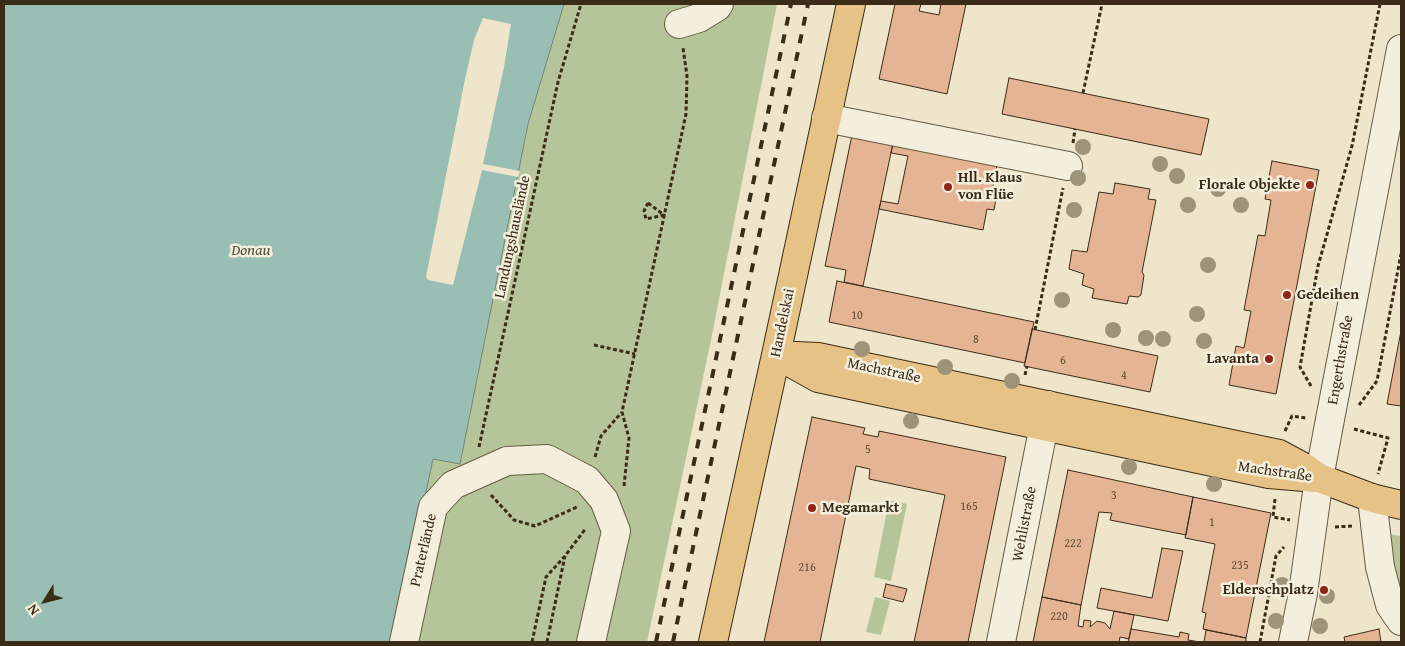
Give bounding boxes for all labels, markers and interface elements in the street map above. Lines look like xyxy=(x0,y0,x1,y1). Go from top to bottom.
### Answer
place label: Hll. Klaus von Flüe xyxy=(958,169,1022,204)
street label: Landungshauslände xyxy=(491,174,535,300)
place label: Florale Objekte xyxy=(1199,176,1300,194)
marker: Florale Objekte xyxy=(1304,179,1316,191)
marker: Hll. Klaus von Flüe xyxy=(942,181,954,193)
water label: Donau xyxy=(231,241,271,261)
place label: Gedeihen xyxy=(1297,286,1359,304)
street label: Handelskai xyxy=(767,287,799,359)
marker: Gedeihen xyxy=(1281,289,1293,301)
house number: 10 xyxy=(851,309,863,323)
street label: Engerthstraße xyxy=(1324,314,1358,406)
house number: 8 xyxy=(973,333,979,347)
place label: Lavanta xyxy=(1206,350,1259,368)
marker: Lavanta xyxy=(1263,353,1275,365)
street label: Machstraße xyxy=(846,354,922,388)
house number: 6 xyxy=(1060,354,1066,368)
house number: 4 xyxy=(1121,369,1127,383)
house number: 5 xyxy=(865,443,871,457)
street label: Machstraße xyxy=(1237,458,1313,486)
street label: Wehlistraße xyxy=(1009,485,1041,563)
house number: 3 xyxy=(1111,489,1117,503)
place label: Megamarkt xyxy=(822,499,899,517)
house number: 165 xyxy=(960,500,978,514)
marker: Megamarkt xyxy=(806,502,818,514)
street label: Praterlände xyxy=(407,512,441,588)
house number: 1 xyxy=(1209,516,1215,530)
house number: 222 xyxy=(1064,537,1082,551)
house number: 235 xyxy=(1231,559,1249,573)
house number: 216 xyxy=(798,561,816,575)
north arrow xyxy=(20,576,70,626)
place label: Elderschplatz xyxy=(1223,581,1314,599)
marker: Elderschplatz xyxy=(1318,584,1330,596)
text: N xyxy=(22,600,44,619)
house number: 220 xyxy=(1050,610,1068,624)

